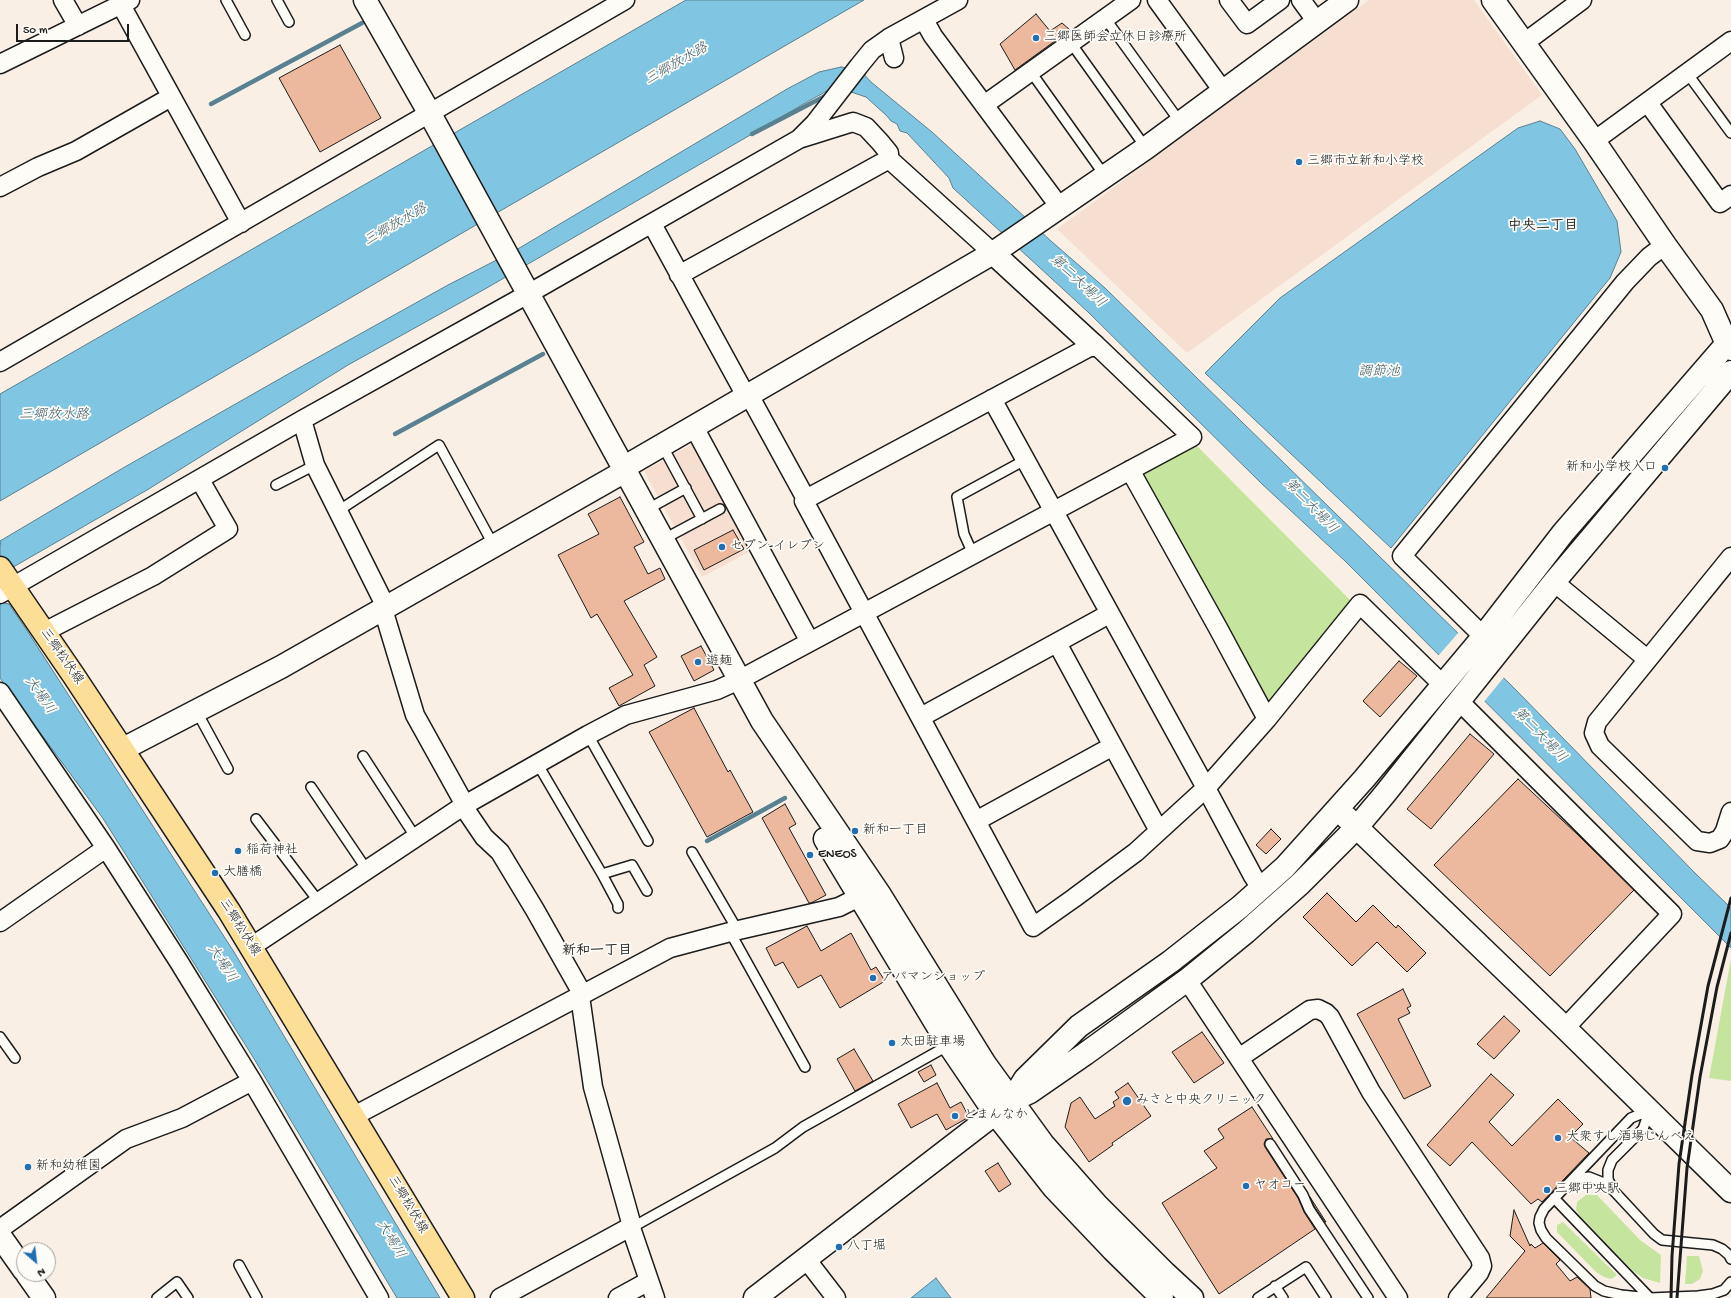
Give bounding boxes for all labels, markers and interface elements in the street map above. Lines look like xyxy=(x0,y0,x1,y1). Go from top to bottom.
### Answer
scale bar xyxy=(18,16,131,42)
text: 50 m xyxy=(23,24,48,38)
place label: 三郷医師会立休日診療所 xyxy=(1044,30,1187,46)
marker: 三郷医師会立休日診療所 xyxy=(1031,33,1041,43)
water label: 三郷放水路 xyxy=(642,40,712,90)
place label: 三郷市立新和小学校 xyxy=(1307,154,1424,170)
marker: 三郷市立新和小学校 xyxy=(1294,157,1304,167)
water label: 三郷放水路 xyxy=(361,201,431,251)
district label: 中央二丁目 xyxy=(1508,219,1578,235)
water label: 第二大場川 xyxy=(1046,252,1108,312)
water label: 調節池 xyxy=(1358,365,1400,381)
water label: 三郷放水路 xyxy=(19,408,89,424)
place label: 新和小学校入口 xyxy=(1566,460,1657,476)
marker: 新和小学校入口 xyxy=(1660,463,1670,473)
water label: 第二大場川 xyxy=(1280,476,1340,538)
place label: セブン-イレブン xyxy=(730,539,825,555)
marker: セブン-イレブン xyxy=(717,542,727,552)
street label: 三郷松伏線 xyxy=(36,626,86,688)
place label: 遊麺 xyxy=(706,654,732,670)
marker: 遊麺 xyxy=(693,657,703,667)
water label: 大場川 xyxy=(20,674,58,718)
water label: 第二大場川 xyxy=(1509,705,1569,767)
place label: 新和一丁目 xyxy=(863,823,928,839)
marker: 新和一丁目 xyxy=(850,826,860,836)
place label: 稲荷神社 xyxy=(246,843,298,859)
marker: 稲荷神社 xyxy=(233,846,243,856)
place label: ENEOS xyxy=(818,847,857,863)
marker: ENEOS xyxy=(805,850,815,860)
place label: 大膳橋 xyxy=(223,865,262,881)
marker: 大膳橋 xyxy=(210,868,220,878)
street label: 三郷松伏線 xyxy=(215,896,263,960)
water label: 大場川 xyxy=(203,942,239,986)
district label: 新和一丁目 xyxy=(562,944,632,960)
place label: アパマンショップ xyxy=(881,970,985,986)
marker: アパマンショップ xyxy=(868,973,878,983)
place label: 太田駐車場 xyxy=(900,1035,965,1051)
marker: 太田駐車場 xyxy=(887,1038,897,1048)
place label: みさと中央クリニック xyxy=(1136,1093,1266,1109)
marker: みさと中央クリニック xyxy=(1121,1095,1133,1107)
place label: どまんなか xyxy=(963,1108,1028,1124)
marker: どまんなか xyxy=(950,1111,960,1121)
place label: 大衆すし酒場じんべえ xyxy=(1566,1130,1696,1146)
marker: 大衆すし酒場じんべえ xyxy=(1553,1133,1563,1143)
place label: 新和幼稚園 xyxy=(36,1159,101,1175)
marker: 新和幼稚園 xyxy=(23,1162,33,1172)
street label: 三郷松伏線 xyxy=(384,1173,430,1237)
place label: ヤオコー xyxy=(1254,1178,1306,1194)
marker: ヤオコー xyxy=(1241,1181,1251,1191)
place label: 三郷中央駅 xyxy=(1555,1182,1620,1198)
marker: 三郷中央駅 xyxy=(1542,1185,1552,1195)
water label: 大場川 xyxy=(372,1218,408,1262)
place label: 八丁堀 xyxy=(847,1239,886,1255)
north arrow xyxy=(16,1242,56,1282)
marker: 八丁堀 xyxy=(834,1242,844,1252)
text: N xyxy=(35,1265,47,1279)

